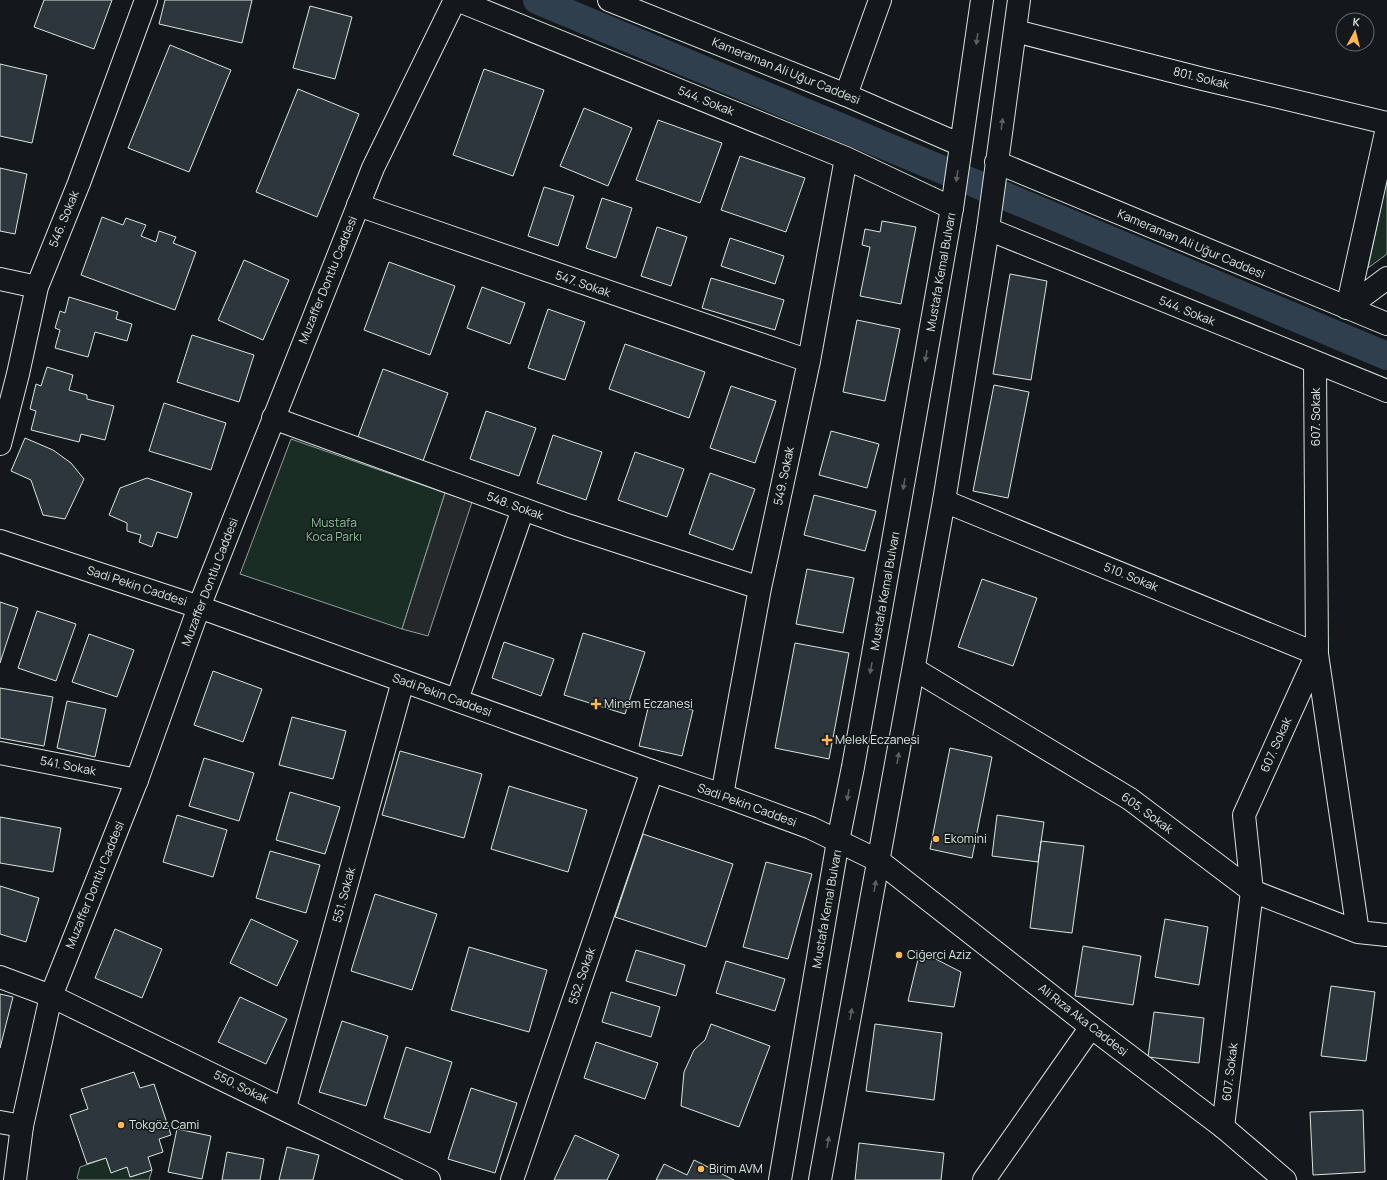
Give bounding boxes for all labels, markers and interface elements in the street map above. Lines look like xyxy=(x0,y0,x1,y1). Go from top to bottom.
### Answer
north arrow xyxy=(1335,12,1375,52)
text: K xyxy=(1352,14,1362,30)
street label: Kameraman Ali Uğur Caddesi xyxy=(709,33,863,108)
one-way arrow xyxy=(974,33,980,45)
street label: 801. Sokak xyxy=(1171,62,1232,93)
street label: 544. Sokak xyxy=(675,82,738,120)
one-way arrow xyxy=(999,118,1005,130)
one-way arrow xyxy=(954,170,960,182)
street label: 546. Sokak xyxy=(44,187,83,250)
street label: Kameraman Ali Uğur Caddesi xyxy=(1115,205,1268,282)
street label: Mustafa Kemal Bulvarı xyxy=(922,211,959,333)
street label: Muzaffer Dontlu Caddesi xyxy=(294,213,361,346)
street label: 547. Sokak xyxy=(553,266,614,301)
street label: 544. Sokak xyxy=(1156,292,1219,330)
one-way arrow xyxy=(923,350,929,363)
street label: 607. Sokak xyxy=(1307,387,1324,446)
street label: 549. Sokak xyxy=(769,444,798,507)
one-way arrow xyxy=(900,478,906,491)
street label: 548. Sokak xyxy=(484,487,547,524)
park label: Mustafa Koca Parkı xyxy=(306,514,362,545)
street label: Muzaffer Dontlu Caddesi xyxy=(177,515,242,649)
street label: Mustafa Kemal Bulvarı xyxy=(866,530,903,652)
street label: 510. Sokak xyxy=(1101,558,1162,596)
street label: Sadi Pekin Caddesi xyxy=(85,561,189,610)
one-way arrow xyxy=(868,661,874,674)
street label: Sadi Pekin Caddesi xyxy=(390,669,494,720)
place label: Minem Eczanesi xyxy=(604,695,693,712)
marker: Minem Eczanesi xyxy=(591,699,601,709)
street label: 607. Sokak xyxy=(1256,714,1296,775)
place label: Melek Eczanesi xyxy=(835,731,920,748)
marker: Melek Eczanesi xyxy=(822,735,832,745)
street label: 541. Sokak xyxy=(39,752,99,779)
one-way arrow xyxy=(895,752,901,764)
street label: Sadi Pekin Caddesi xyxy=(695,779,799,830)
street label: 605. Sokak xyxy=(1118,788,1177,838)
one-way arrow xyxy=(844,789,850,802)
street label: Muzaffer Dontlu Caddesi xyxy=(61,818,128,951)
place label: Ekomini xyxy=(944,830,987,847)
marker: Ekomini xyxy=(931,834,941,844)
street label: Mustafa Kemal Bulvarı xyxy=(808,848,845,970)
street label: 551. Sokak xyxy=(328,864,359,924)
one-way arrow xyxy=(872,880,878,892)
street label: 552. Sokak xyxy=(564,944,599,1006)
place label: Ciğerci Aziz xyxy=(907,946,972,963)
marker: Ciğerci Aziz xyxy=(894,950,904,960)
street label: Ali Rıza Aka Caddesi xyxy=(1035,979,1132,1060)
one-way arrow xyxy=(848,1008,854,1020)
street label: 607. Sokak xyxy=(1218,1041,1242,1102)
street label: 550. Sokak xyxy=(211,1066,273,1108)
place label: Tokgöz Cami xyxy=(129,1116,199,1133)
marker: Tokgöz Cami xyxy=(116,1120,126,1130)
one-way arrow xyxy=(825,1136,831,1148)
place label: Birim AVM xyxy=(709,1160,763,1177)
marker: Birim AVM xyxy=(696,1164,706,1174)

